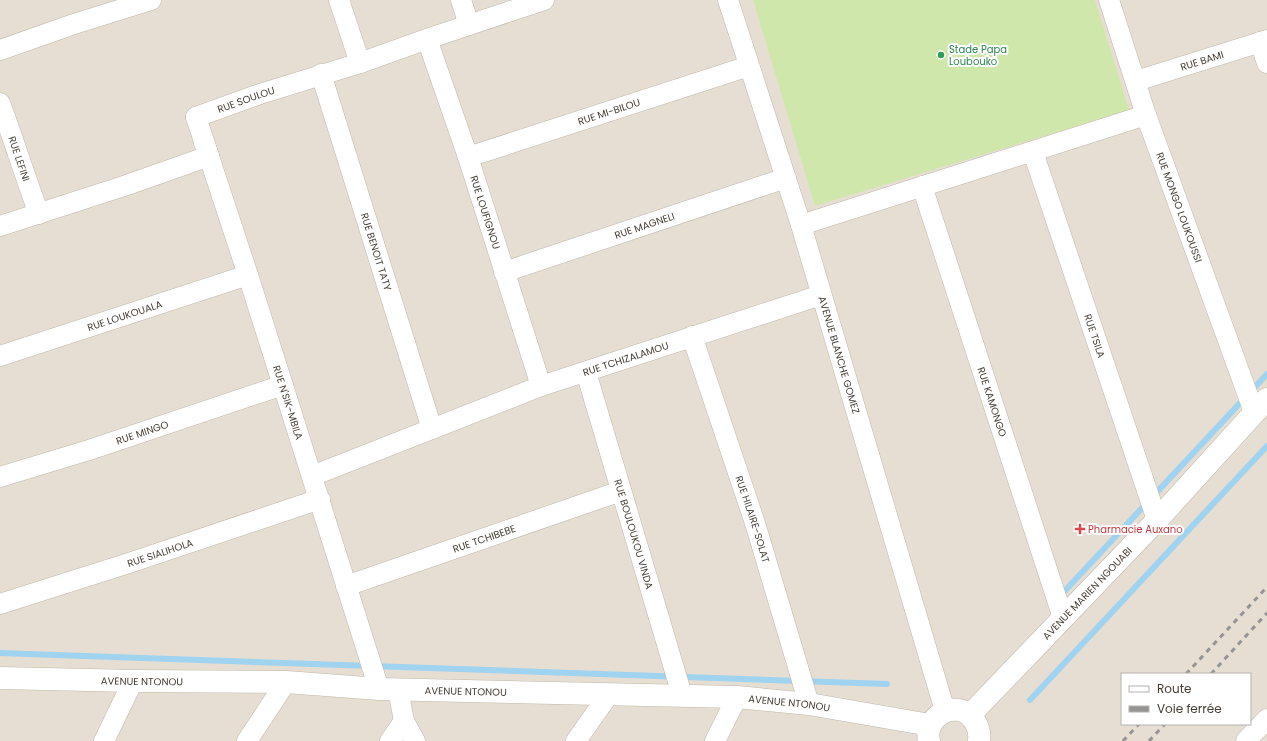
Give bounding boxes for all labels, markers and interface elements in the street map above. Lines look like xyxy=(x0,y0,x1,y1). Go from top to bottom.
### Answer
place label: Stade Papa Loubouko xyxy=(949,42,1007,69)
street label: RUE BAMI xyxy=(1178,47,1226,75)
marker: Stade Papa Loubouko xyxy=(936,50,946,60)
street label: RUE SOULOU xyxy=(215,83,277,117)
street label: RUE MI-BILOU xyxy=(576,95,642,129)
street label: RUE LEFINI xyxy=(4,134,34,184)
street label: RUE MONGO LOUKOUSSI xyxy=(1152,150,1206,265)
street label: RUE LOUFIGNOU xyxy=(466,174,504,251)
street label: RUE MAGNELI xyxy=(612,209,677,243)
street label: RUE BENOIT TATY xyxy=(357,211,395,293)
street label: AVENUE BLANCHE GOMEZ xyxy=(815,294,863,416)
street label: RUE LOUKOUALA xyxy=(85,296,164,335)
street label: RUE TSILA xyxy=(1080,312,1109,360)
street label: RUE TCHIZALAMOU xyxy=(581,338,671,380)
street label: RUE N'SIK-MBILA xyxy=(269,363,307,442)
street label: RUE KAMONGO xyxy=(974,365,1010,439)
street label: RUE MINGO xyxy=(114,417,171,448)
street label: RUE HILAIRE-SOLAT xyxy=(732,474,774,565)
street label: RUE BOULOUKOU VINDA xyxy=(610,477,657,591)
street label: RUE TCHIBEBE xyxy=(451,521,518,557)
place label: Pharmacie Auxano xyxy=(1088,522,1183,537)
marker: Pharmacie Auxano xyxy=(1075,524,1085,534)
street label: RUE SIALIHOLA xyxy=(125,535,195,571)
street label: AVENUE MARIEN NGOUABI xyxy=(1039,543,1136,643)
street label: AVENUE NTONOU xyxy=(101,673,183,689)
legend xyxy=(1121,673,1251,725)
text: Route xyxy=(1157,680,1191,697)
street label: AVENUE NTONOU xyxy=(424,683,507,700)
street label: AVENUE NTONOU xyxy=(748,691,831,716)
text: Voie ferrée xyxy=(1157,700,1222,717)

